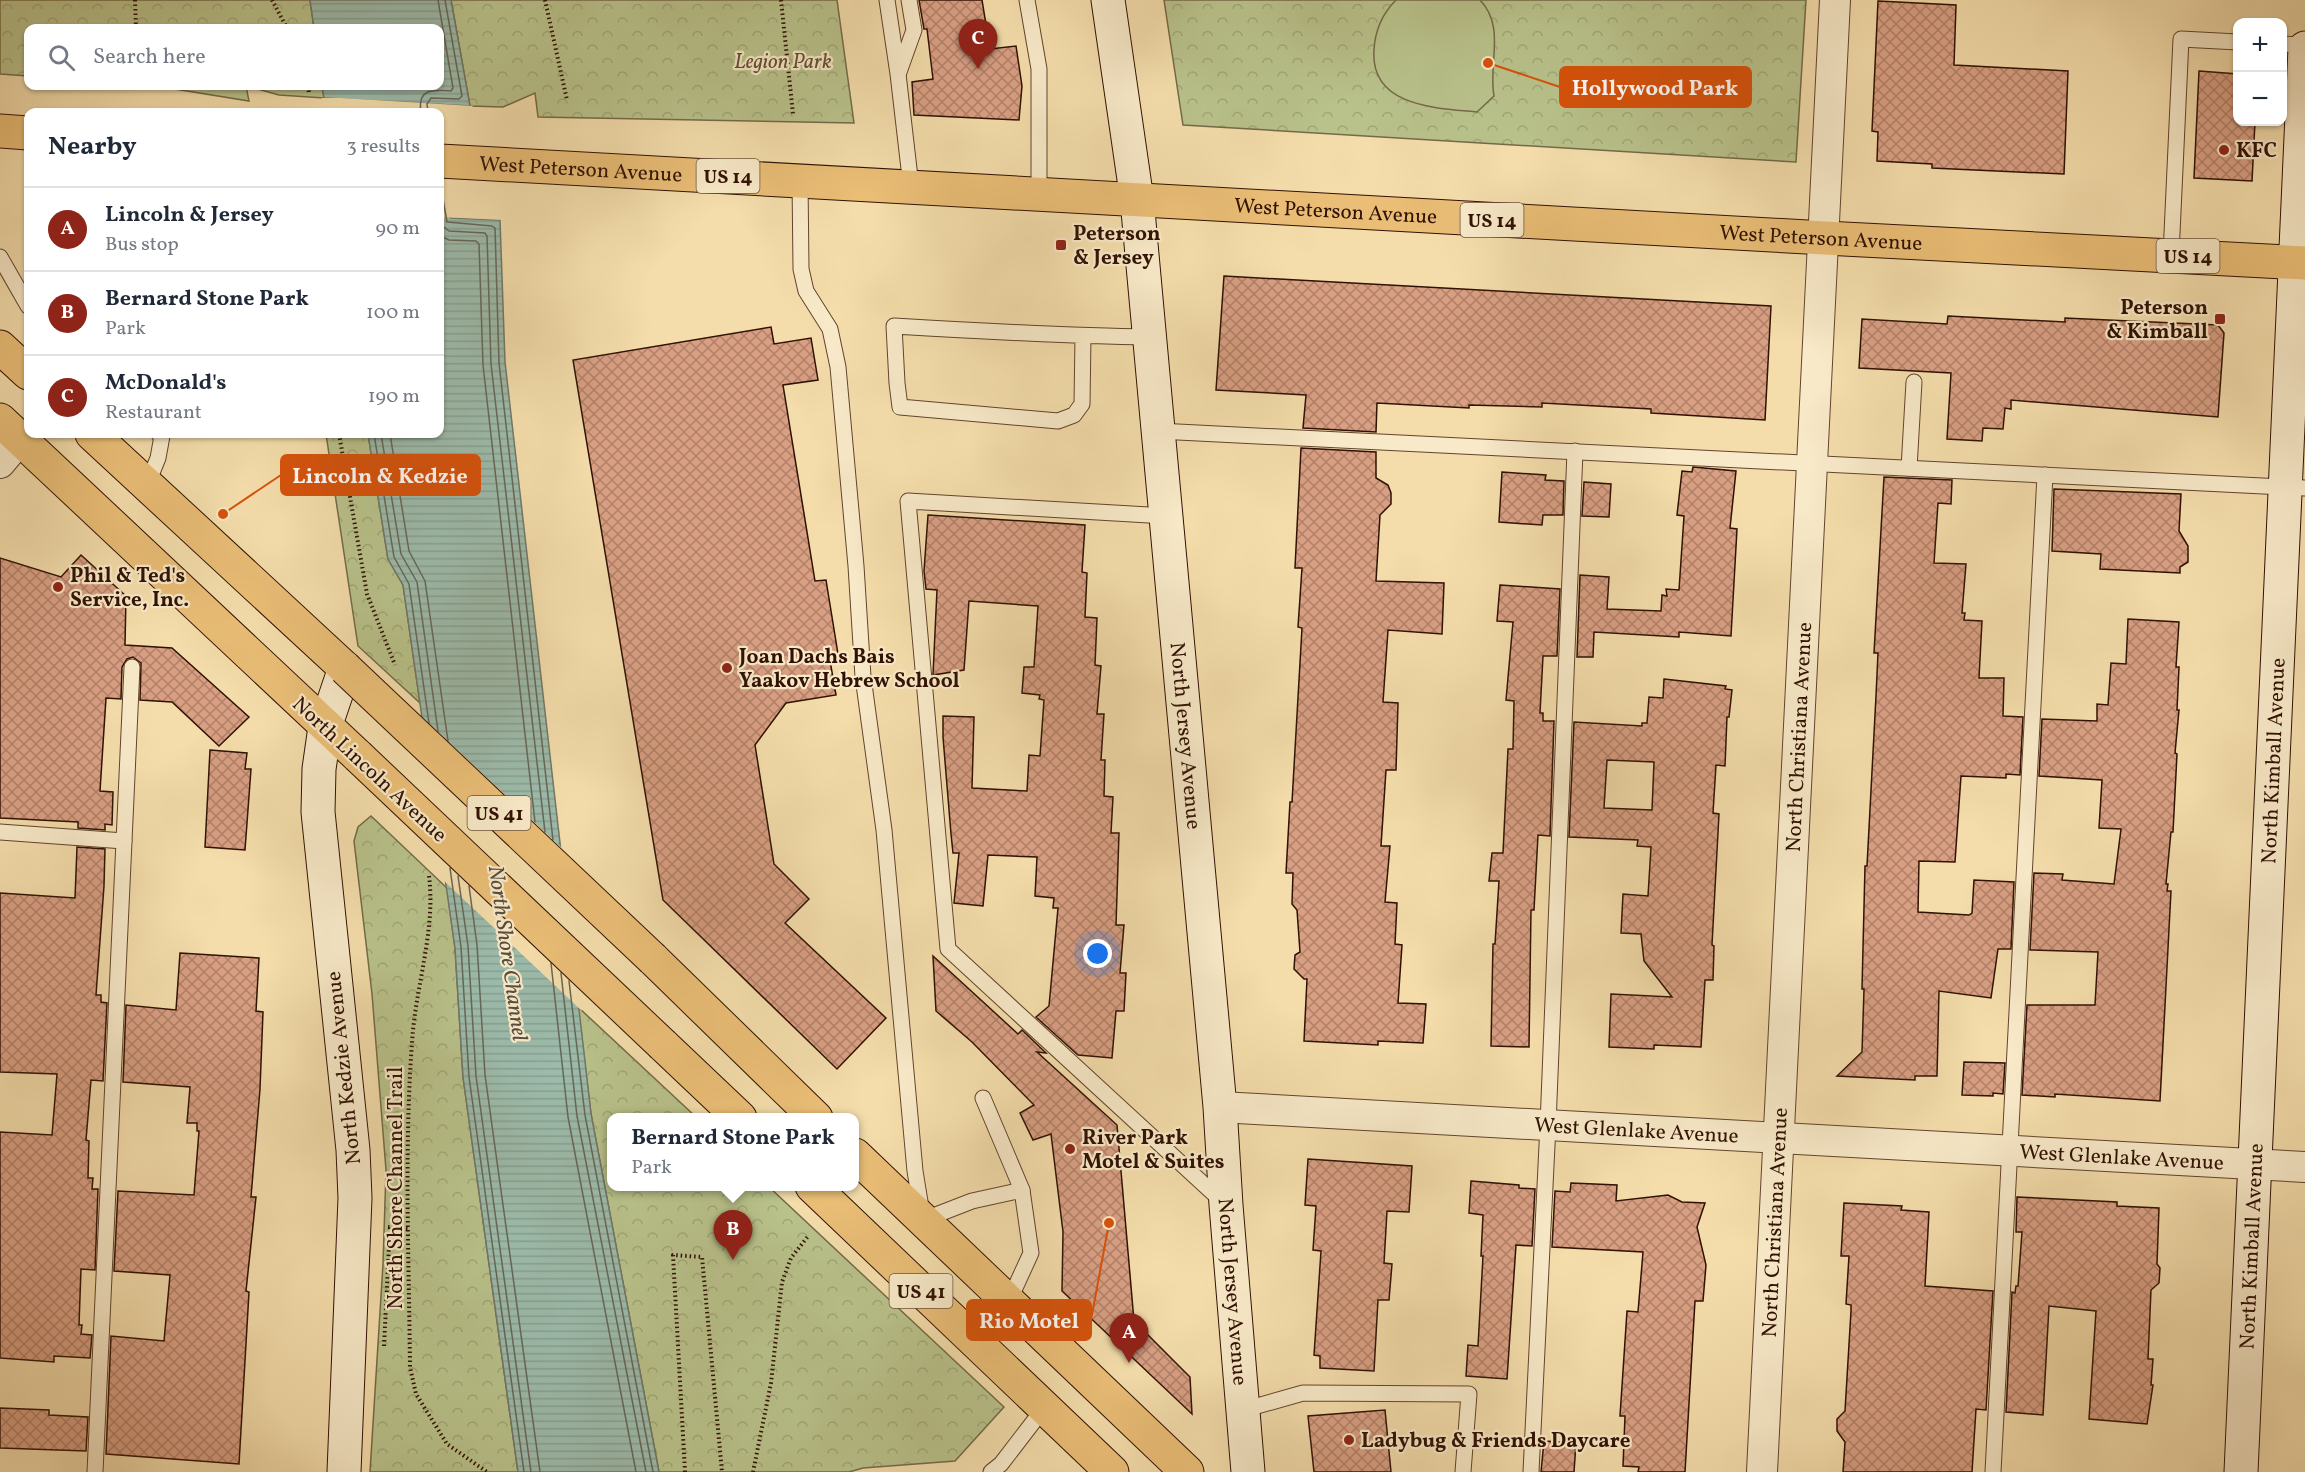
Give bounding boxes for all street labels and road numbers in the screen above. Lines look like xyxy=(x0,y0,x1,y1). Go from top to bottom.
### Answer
street label: West Peterson Avenue xyxy=(478,150,683,190)
road number: US 14 xyxy=(696,159,760,193)
street label: West Peterson Avenue xyxy=(1233,192,1438,232)
road number: US 14 xyxy=(1460,203,1524,237)
street label: West Peterson Avenue xyxy=(1718,219,1923,259)
road number: US 14 xyxy=(2156,239,2220,273)
street label: North Christiana Avenue xyxy=(1780,621,1820,853)
street label: North Jersey Avenue xyxy=(1162,641,1208,831)
street label: North Kimball Avenue xyxy=(2255,657,2294,865)
street label: North Lincoln Avenue xyxy=(285,690,453,850)
road number: US 41 xyxy=(468,796,530,830)
street label: North Kedzie Avenue xyxy=(320,970,369,1166)
street label: North Shore Channel Trail xyxy=(382,1067,411,1309)
street label: North Christiana Avenue xyxy=(1756,1107,1796,1338)
street label: West Glenlake Avenue xyxy=(1533,1111,1739,1152)
street label: West Glenlake Avenue xyxy=(2018,1138,2225,1178)
street label: North Kimball Avenue xyxy=(2234,1143,2272,1350)
street label: North Jersey Avenue xyxy=(1209,1197,1254,1387)
road number: US 41 xyxy=(890,1274,952,1308)

